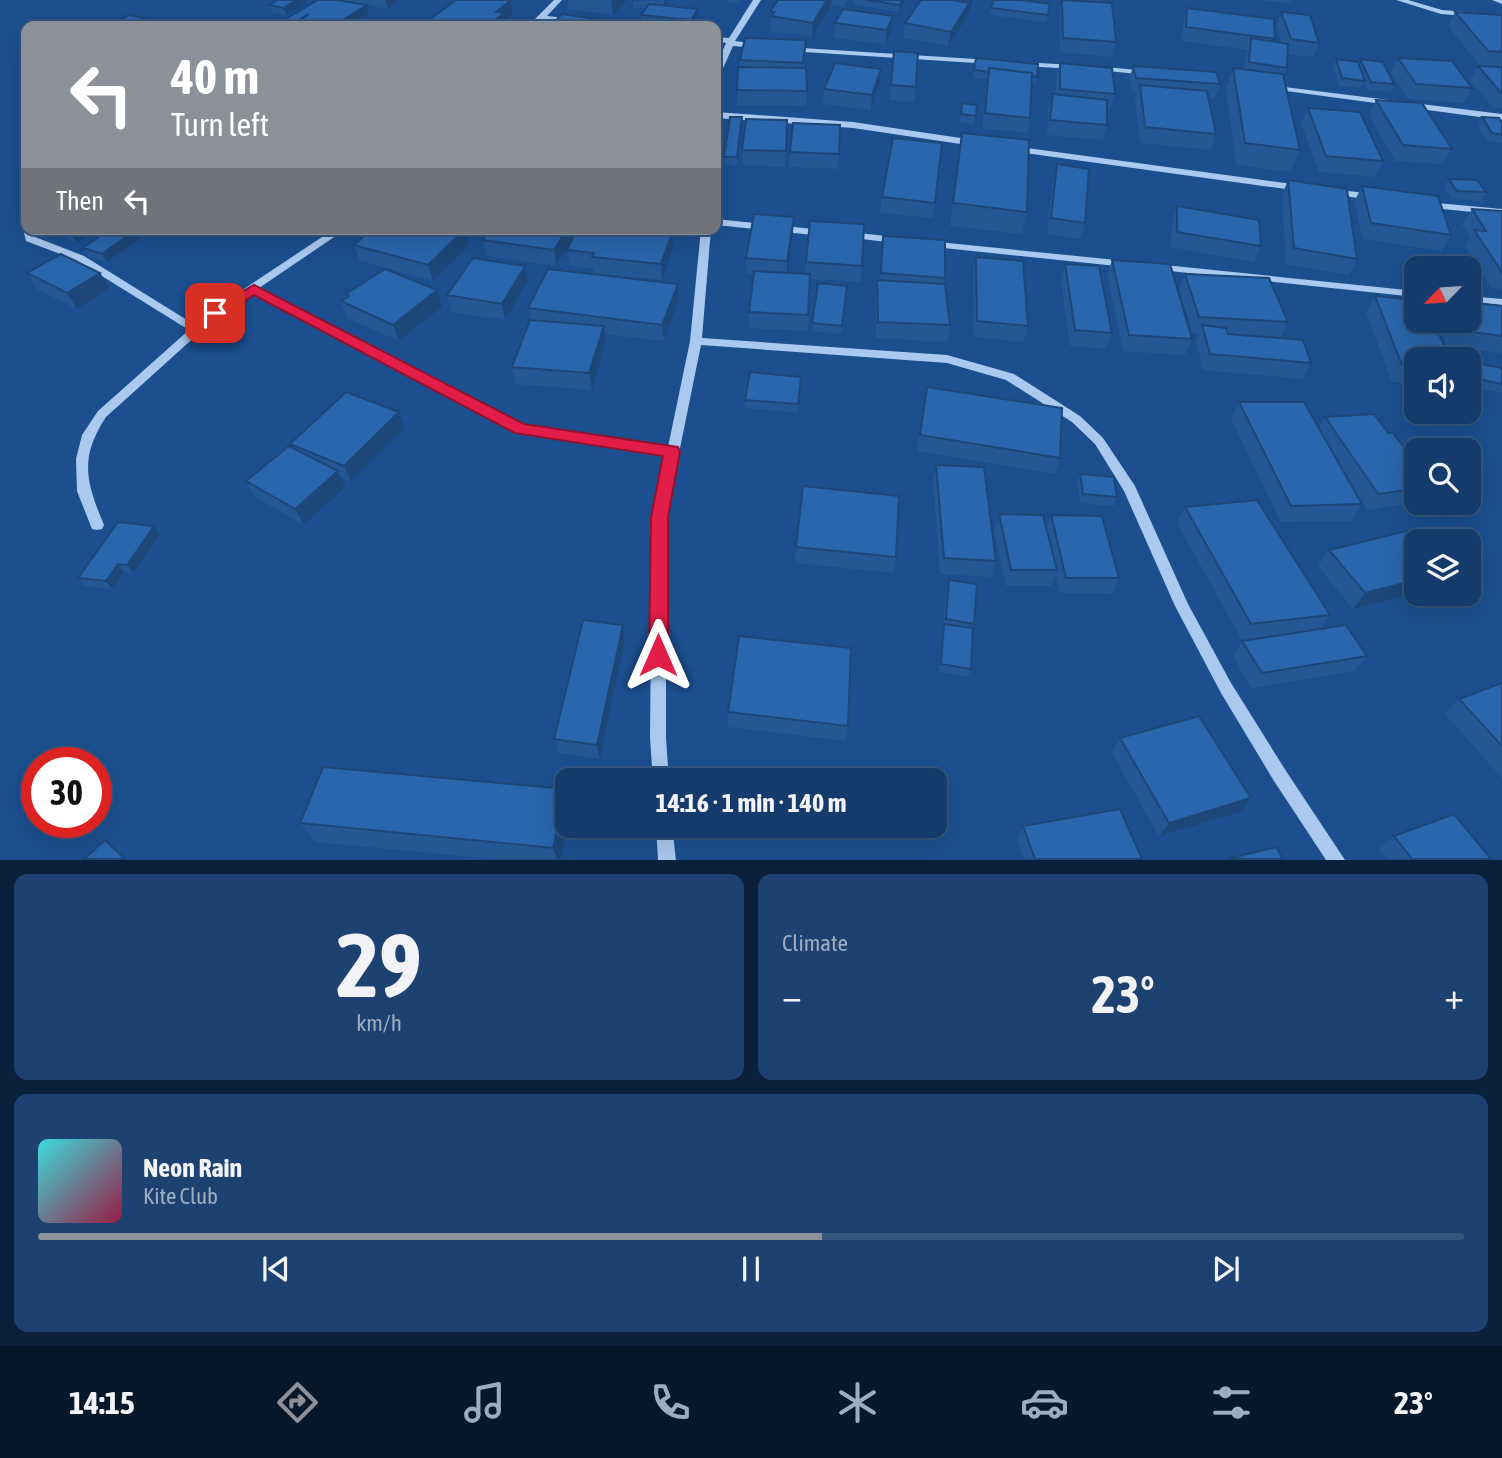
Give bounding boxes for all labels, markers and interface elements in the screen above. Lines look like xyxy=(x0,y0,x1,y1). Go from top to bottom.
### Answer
text: 40 m xyxy=(171,48,259,104)
icon: left xyxy=(56,49,147,140)
text: Turn left xyxy=(171,106,269,143)
icon: left xyxy=(118,182,156,220)
text: Then xyxy=(56,186,104,216)
north arrow xyxy=(1404,256,1480,332)
map controls xyxy=(1404,256,1481,606)
pin xyxy=(185,283,245,343)
icon: arrive xyxy=(196,294,234,332)
button: sound xyxy=(1404,347,1481,424)
button: search xyxy=(1404,438,1481,515)
button: layers xyxy=(1404,529,1481,606)
position arrow xyxy=(621,618,695,692)
speed limit sign: 30 xyxy=(21,747,112,838)
text: 14:16 · 1 min · 140 m xyxy=(656,788,846,818)
text: 29 xyxy=(336,912,422,1016)
text: Climate xyxy=(782,930,848,956)
text: 23° xyxy=(1091,964,1155,1024)
text: − xyxy=(782,974,802,1017)
text: + xyxy=(1444,974,1464,1017)
text: km/h xyxy=(356,1010,402,1036)
text: Neon Rain xyxy=(143,1153,242,1183)
text: Kite Club xyxy=(143,1183,218,1209)
icon: previous xyxy=(257,1250,295,1288)
icon: pause xyxy=(732,1250,770,1288)
icon: next xyxy=(1207,1250,1245,1288)
icon: directions xyxy=(273,1378,322,1427)
icon: music xyxy=(460,1378,509,1427)
icon: phone xyxy=(646,1378,695,1427)
icon: climate xyxy=(833,1378,882,1427)
icon: car xyxy=(1020,1378,1069,1427)
icon: filters xyxy=(1207,1378,1256,1427)
text: 14:15 xyxy=(69,1384,135,1421)
text: 23° xyxy=(1394,1384,1433,1421)

